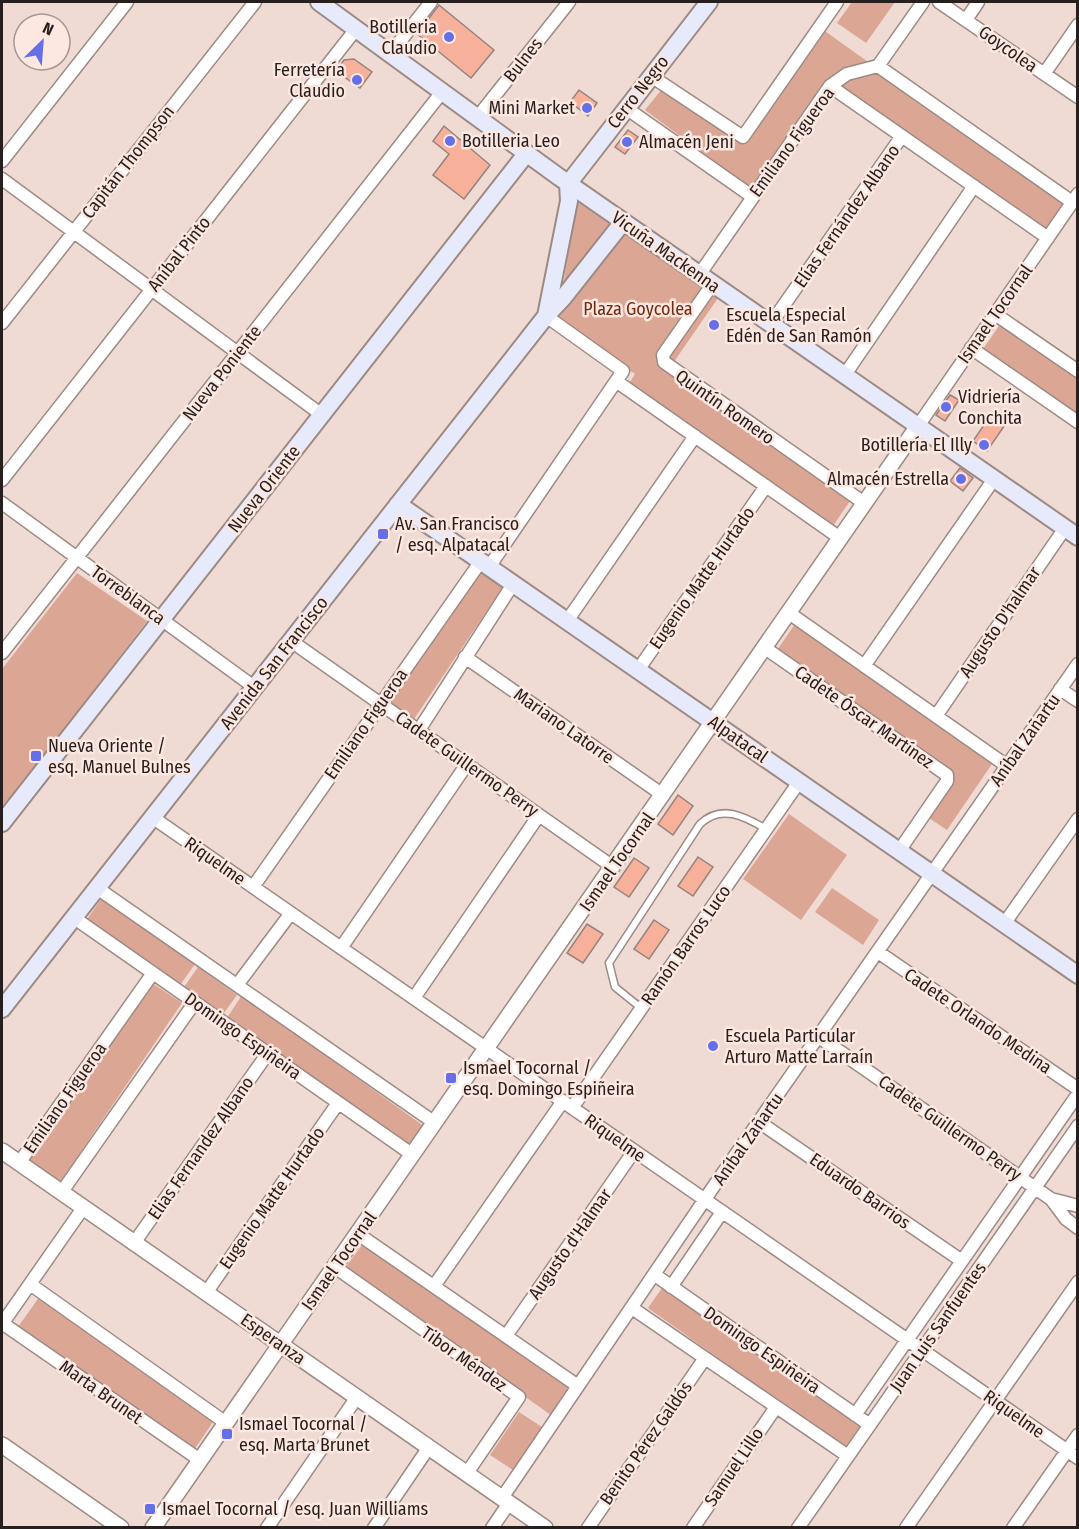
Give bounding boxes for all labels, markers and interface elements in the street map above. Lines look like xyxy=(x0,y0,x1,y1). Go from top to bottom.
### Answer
north arrow xyxy=(12,12,72,72)
place label: Botilleria Claudio xyxy=(369,16,437,59)
text: N xyxy=(40,18,56,39)
street label: Goycolea xyxy=(974,21,1042,77)
marker: Botilleria Claudio xyxy=(442,30,456,44)
street label: Bulnes xyxy=(499,33,547,87)
street label: Cerro Negro xyxy=(603,51,673,133)
place label: Ferretería Claudio xyxy=(274,59,345,102)
marker: Ferretería Claudio xyxy=(350,73,364,87)
street label: Emiliano Figueroa xyxy=(745,83,839,201)
place label: Mini Market xyxy=(489,97,575,119)
street label: Capitán Thompson xyxy=(77,101,179,223)
marker: Mini Market xyxy=(580,101,594,115)
place label: Botilleria Leo xyxy=(462,130,560,152)
place label: Almacén Jeni xyxy=(639,131,734,153)
marker: Botilleria Leo xyxy=(443,134,457,148)
marker: Almacén Jeni xyxy=(620,135,634,149)
street label: Elías Fernández Albano xyxy=(789,140,905,292)
street label: Vicuña Mackenna xyxy=(607,206,725,298)
street label: Aníbal Pinto xyxy=(143,212,215,296)
street label: Ismael Tocornal xyxy=(953,260,1037,368)
park label: Plaza Goycolea xyxy=(583,298,693,320)
place label: Escuela Especial Edén de San Ramón xyxy=(726,304,872,347)
marker: Escuela Especial Edén de San Ramón xyxy=(707,318,721,332)
street label: Nueva Poniente xyxy=(178,321,266,425)
street label: Quintín Romero xyxy=(671,365,779,449)
place label: Vidriería Conchita xyxy=(958,386,1022,429)
marker: Vidriería Conchita xyxy=(939,400,953,414)
place label: Botillería El Illy xyxy=(861,434,972,456)
marker: Botillería El Illy xyxy=(977,438,991,452)
street label: Nueva Oriente xyxy=(223,441,305,537)
place label: Almacén Estrella xyxy=(827,468,949,490)
marker: Almacén Estrella xyxy=(954,472,968,486)
street label: Eugenio Matte Hurtado xyxy=(645,503,759,653)
place label: Av. San Francisco / esq. Alpatacal xyxy=(395,513,519,556)
marker: Av. San Francisco / esq. Alpatacal xyxy=(376,527,390,541)
street label: Torreblanca xyxy=(86,561,170,629)
street label: Augusto D'halmar xyxy=(955,562,1046,682)
street label: Avenida San Francisco xyxy=(215,592,333,734)
street label: Cadete Óscar Martínez xyxy=(790,661,938,773)
street label: Emiliano Figueroa xyxy=(320,664,412,784)
street label: Mariano Latorre xyxy=(510,683,618,769)
street label: Aníbal Zañartu xyxy=(985,690,1065,790)
street label: Cadete Guillermo Perry xyxy=(391,706,543,822)
street label: Alpatacal xyxy=(704,711,772,768)
place label: Nueva Oriente / esq. Manuel Bulnes xyxy=(48,735,191,778)
marker: Nueva Oriente / esq. Manuel Bulnes xyxy=(29,749,43,763)
street label: Ismael Tocornal xyxy=(575,808,659,916)
street label: Riquelme xyxy=(180,832,250,890)
street label: Ramón Barros Luco xyxy=(636,881,736,1009)
street label: Cadete Orlando Medina xyxy=(900,963,1056,1079)
street label: Domingo Espiñeira xyxy=(180,988,306,1084)
place label: Escuela Particular Arturo Matte Larraín xyxy=(725,1025,873,1068)
street label: Emiliano Figueroa xyxy=(19,1038,111,1158)
marker: Escuela Particular Arturo Matte Larraín xyxy=(706,1039,720,1053)
place label: Ismael Tocornal / esq. Domingo Espiñeira xyxy=(463,1057,635,1100)
street label: Cadete Guillermo Perry xyxy=(874,1070,1026,1186)
marker: Ismael Tocornal / esq. Domingo Espiñeira xyxy=(444,1071,458,1085)
street label: Elias Fernandez Albano xyxy=(143,1072,259,1224)
street label: Aníbal Zañartu xyxy=(708,1089,788,1189)
street label: Riquelme xyxy=(580,1109,650,1167)
street label: Eugenio Matte Hurtado xyxy=(215,1123,329,1273)
street label: Eduardo Barrios xyxy=(805,1148,915,1234)
street label: Augusto d'Halmar xyxy=(524,1184,617,1304)
street label: Ismael Tocornal xyxy=(297,1207,381,1315)
street label: Juan Luis Sanfuentes xyxy=(885,1258,991,1396)
street label: Domingo Espiñeira xyxy=(699,1302,825,1398)
street label: Esperanza xyxy=(236,1309,310,1369)
street label: Tibor Méndez xyxy=(417,1322,511,1396)
street label: Marta Brunet xyxy=(55,1355,147,1429)
street label: Benito Pérez Galdós xyxy=(595,1377,697,1509)
street label: Riquelme xyxy=(979,1385,1049,1443)
place label: Ismael Tocornal / esq. Marta Brunet xyxy=(239,1413,370,1456)
street label: Samuel Lillo xyxy=(700,1423,768,1511)
marker: Ismael Tocornal / esq. Marta Brunet xyxy=(220,1427,234,1441)
place label: Ismael Tocornal / esq. Juan Williams xyxy=(162,1498,428,1520)
marker: Ismael Tocornal / esq. Juan Williams xyxy=(143,1502,157,1516)

